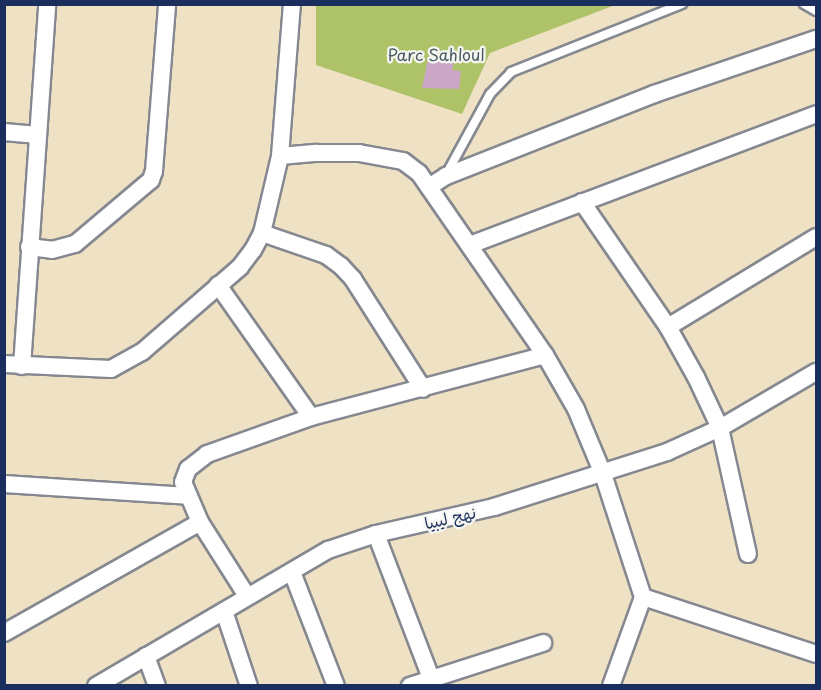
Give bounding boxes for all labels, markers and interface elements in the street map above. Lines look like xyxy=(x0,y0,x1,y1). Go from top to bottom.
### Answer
park label: Parc Sahloul xyxy=(388,44,484,64)
street label: نهج ليبيا xyxy=(422,502,478,532)

